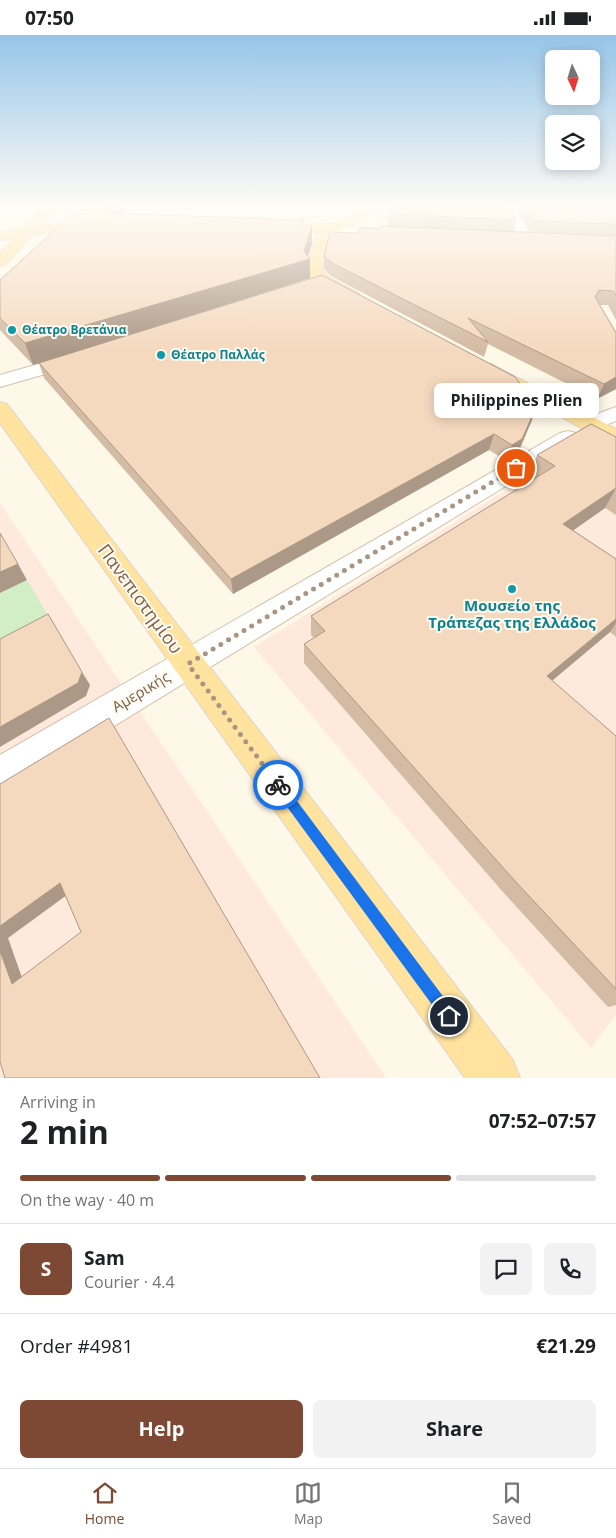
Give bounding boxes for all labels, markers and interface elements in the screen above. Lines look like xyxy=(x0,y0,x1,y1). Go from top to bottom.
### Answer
text: 07:50 xyxy=(25,5,74,31)
north arrow xyxy=(545,50,600,105)
map controls xyxy=(545,50,600,170)
button: layers xyxy=(545,115,600,170)
place label: Θέατρο Βρετάνια xyxy=(22,321,127,338)
marker: Θέατρο Βρετάνια xyxy=(6,324,18,336)
place label: Θέατρο Παλλάς xyxy=(171,346,265,363)
marker: Θέατρο Παλλάς xyxy=(155,349,167,361)
callout: Philippines Plien xyxy=(434,383,598,418)
text: Philippines Plien xyxy=(450,389,583,411)
pin xyxy=(495,447,537,489)
icon: bag xyxy=(502,454,530,482)
street label: Πανεπιστημίου xyxy=(93,539,189,658)
marker: Μουσείο της Τράπεζας της Ελλάδος xyxy=(506,583,518,595)
place label: Μουσείο της Τράπεζας της Ελλάδος xyxy=(428,595,596,632)
street label: Αμερικής xyxy=(108,666,173,716)
courier xyxy=(253,760,303,810)
icon: bike xyxy=(264,771,292,799)
pin xyxy=(428,995,470,1037)
icon: home xyxy=(435,1002,463,1030)
text: Arriving in xyxy=(20,1091,96,1113)
text: 07:52–07:57 xyxy=(489,1108,596,1134)
text: 2 min xyxy=(20,1110,109,1153)
text: On the way · 40 m xyxy=(20,1189,154,1211)
button: chat xyxy=(480,1243,532,1295)
button: phone xyxy=(544,1243,596,1295)
text: Sam xyxy=(84,1245,125,1271)
text: S xyxy=(41,1256,51,1282)
text: Courier · 4.4 xyxy=(84,1271,175,1293)
text: Order #4981 xyxy=(20,1333,133,1359)
text: €21.29 xyxy=(536,1333,596,1359)
button: Help xyxy=(20,1400,303,1458)
button: Share xyxy=(313,1400,596,1458)
tab: Home xyxy=(85,1479,124,1528)
tab: Map xyxy=(294,1479,323,1528)
tab: Saved xyxy=(492,1479,531,1528)

